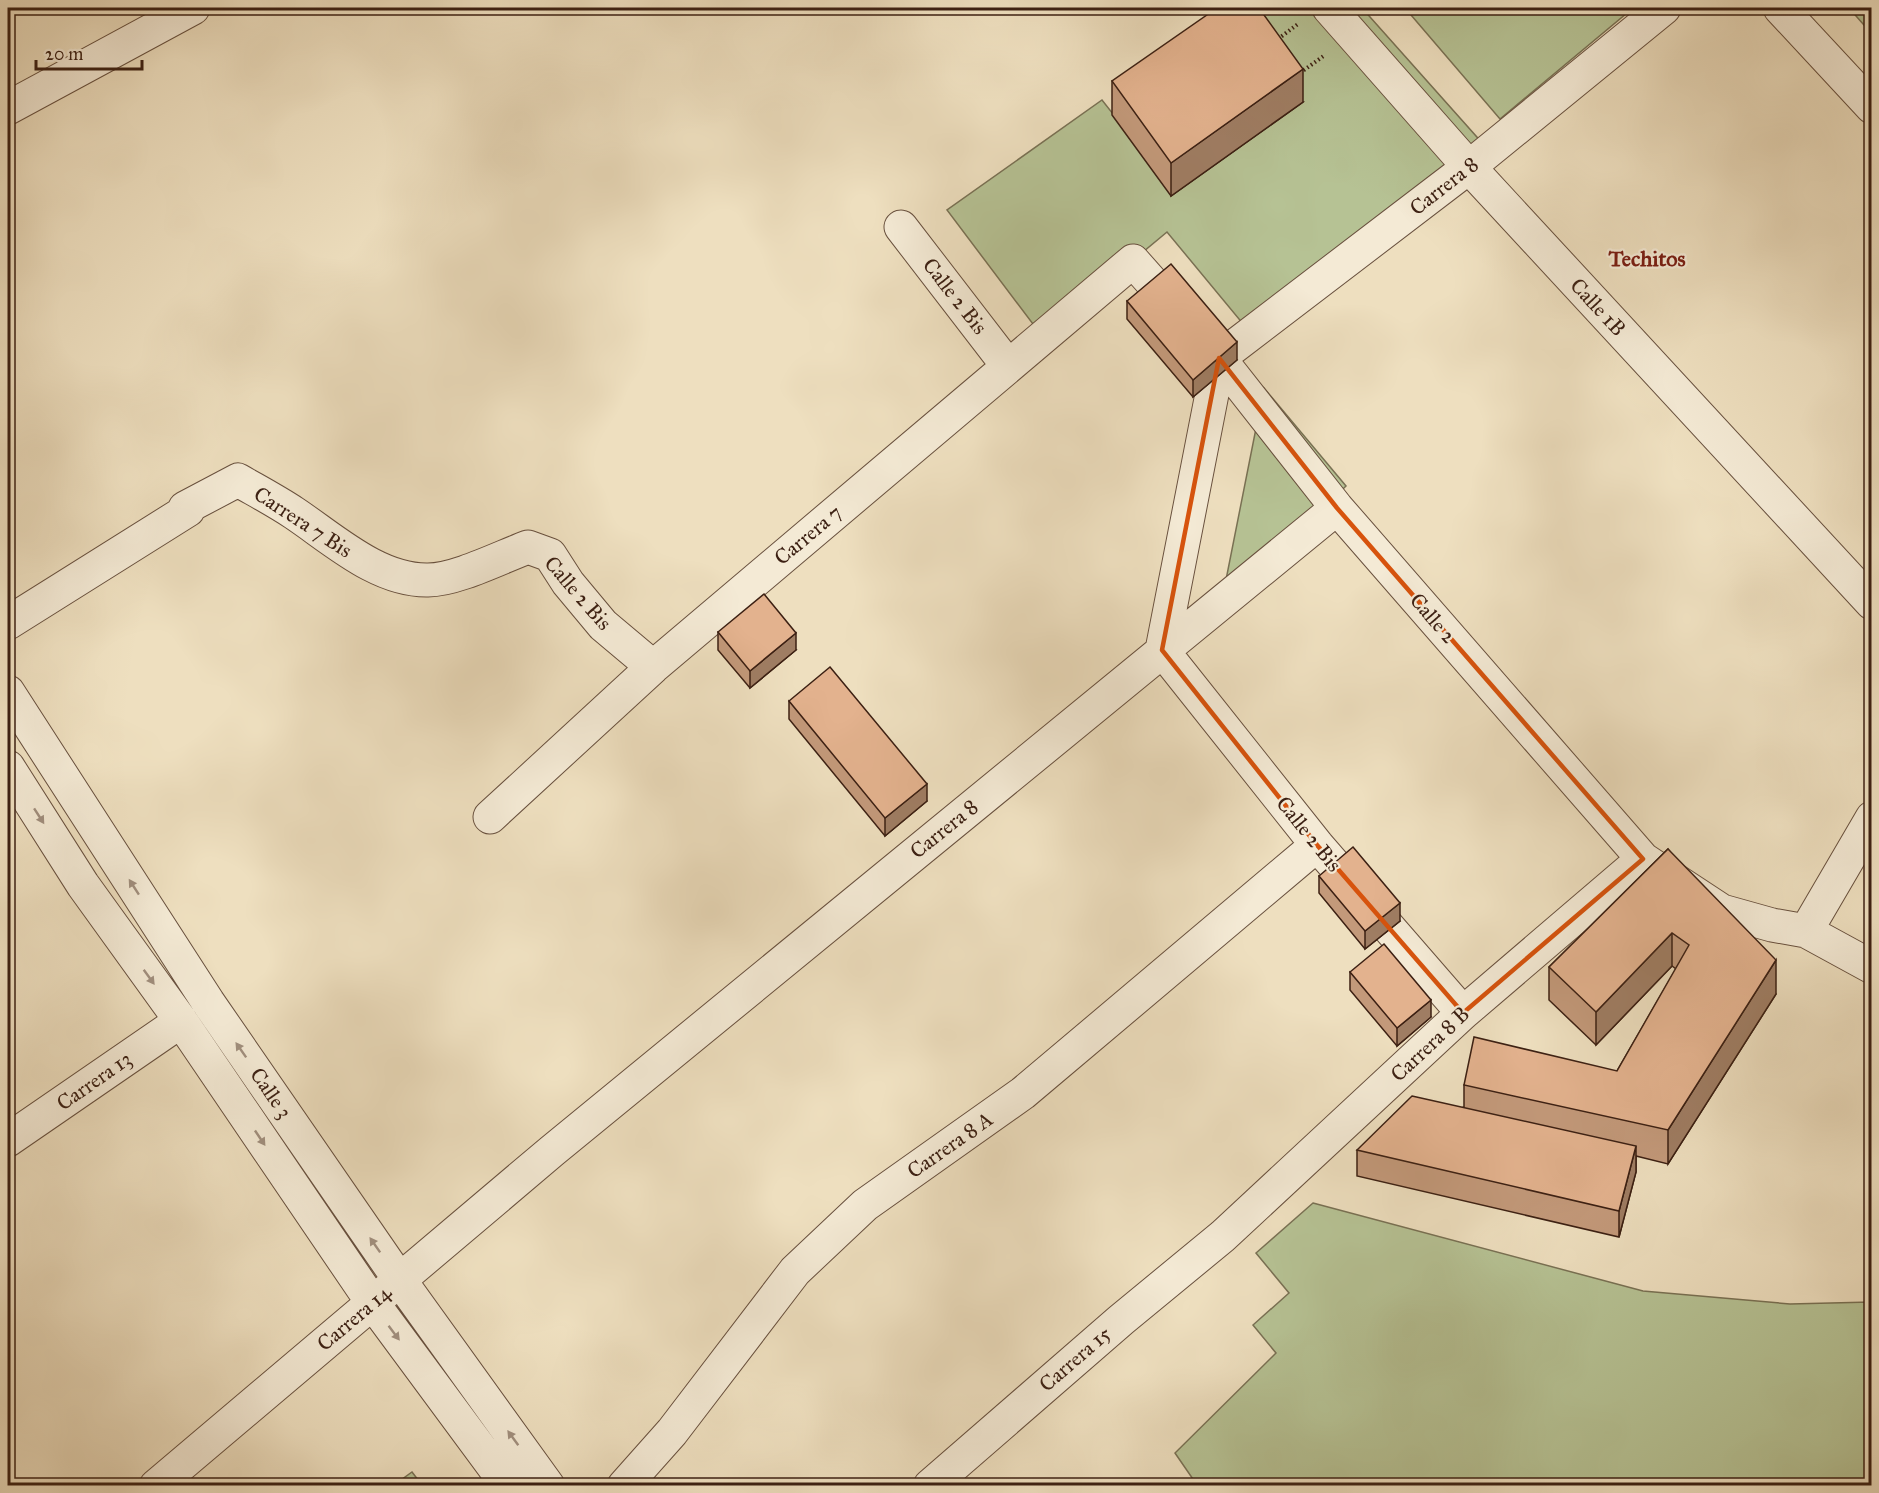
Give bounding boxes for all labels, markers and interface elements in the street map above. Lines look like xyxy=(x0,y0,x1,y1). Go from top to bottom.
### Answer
scale bar xyxy=(36,33,142,71)
text: 20 m xyxy=(45,43,83,65)
street label: Carrera 8 xyxy=(1404,151,1484,221)
district label: Techitos xyxy=(1608,245,1685,272)
street label: Calle 2 Bis xyxy=(917,253,993,339)
street label: Calle 1B xyxy=(1565,273,1631,341)
street label: Carrera 7 Bis xyxy=(249,481,357,563)
street label: Carrera 7 xyxy=(769,499,847,571)
street label: Calle 2 Bis xyxy=(539,551,617,635)
street label: Calle 2 xyxy=(1404,588,1462,649)
street label: Calle 2 Bis xyxy=(1271,791,1347,877)
street label: Carrera 8 xyxy=(905,794,983,864)
one-way arrow xyxy=(33,808,45,824)
one-way arrow xyxy=(128,879,139,895)
one-way arrow xyxy=(143,969,155,985)
street label: Carrera 8 B xyxy=(1385,1001,1475,1087)
one-way arrow xyxy=(236,1042,247,1058)
street label: Carrera 13 xyxy=(52,1046,136,1116)
street label: Calle 3 xyxy=(244,1063,298,1123)
street label: Carrera 8 A xyxy=(902,1106,998,1184)
one-way arrow xyxy=(254,1129,266,1145)
one-way arrow xyxy=(369,1238,381,1254)
street label: Carrera 14 xyxy=(312,1279,397,1357)
street label: Carrera 15 xyxy=(1034,1321,1116,1397)
one-way arrow xyxy=(388,1325,400,1340)
one-way arrow xyxy=(507,1431,519,1447)

